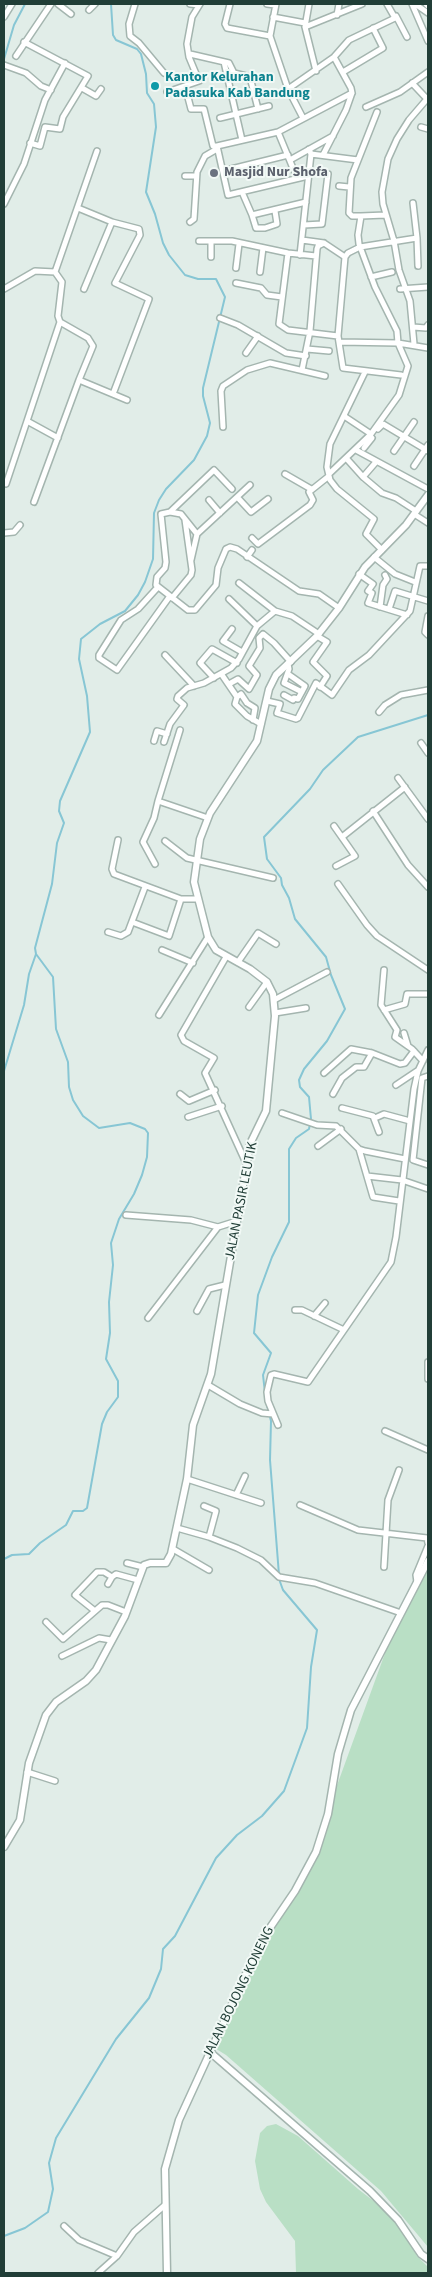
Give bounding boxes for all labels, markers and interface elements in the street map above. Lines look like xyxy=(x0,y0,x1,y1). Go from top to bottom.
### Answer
place label: Kantor Kelurahan Padasuka Kab Bandung xyxy=(165,70,310,102)
marker: Kantor Kelurahan Padasuka Kab Bandung xyxy=(149,80,161,92)
place label: Masjid Nur Shofa xyxy=(224,165,328,181)
marker: Masjid Nur Shofa xyxy=(208,167,220,179)
street label: JALAN PASIR LEUTIK xyxy=(222,1141,262,1261)
street label: JALAN BOJONG KONENG xyxy=(200,1924,278,2062)

